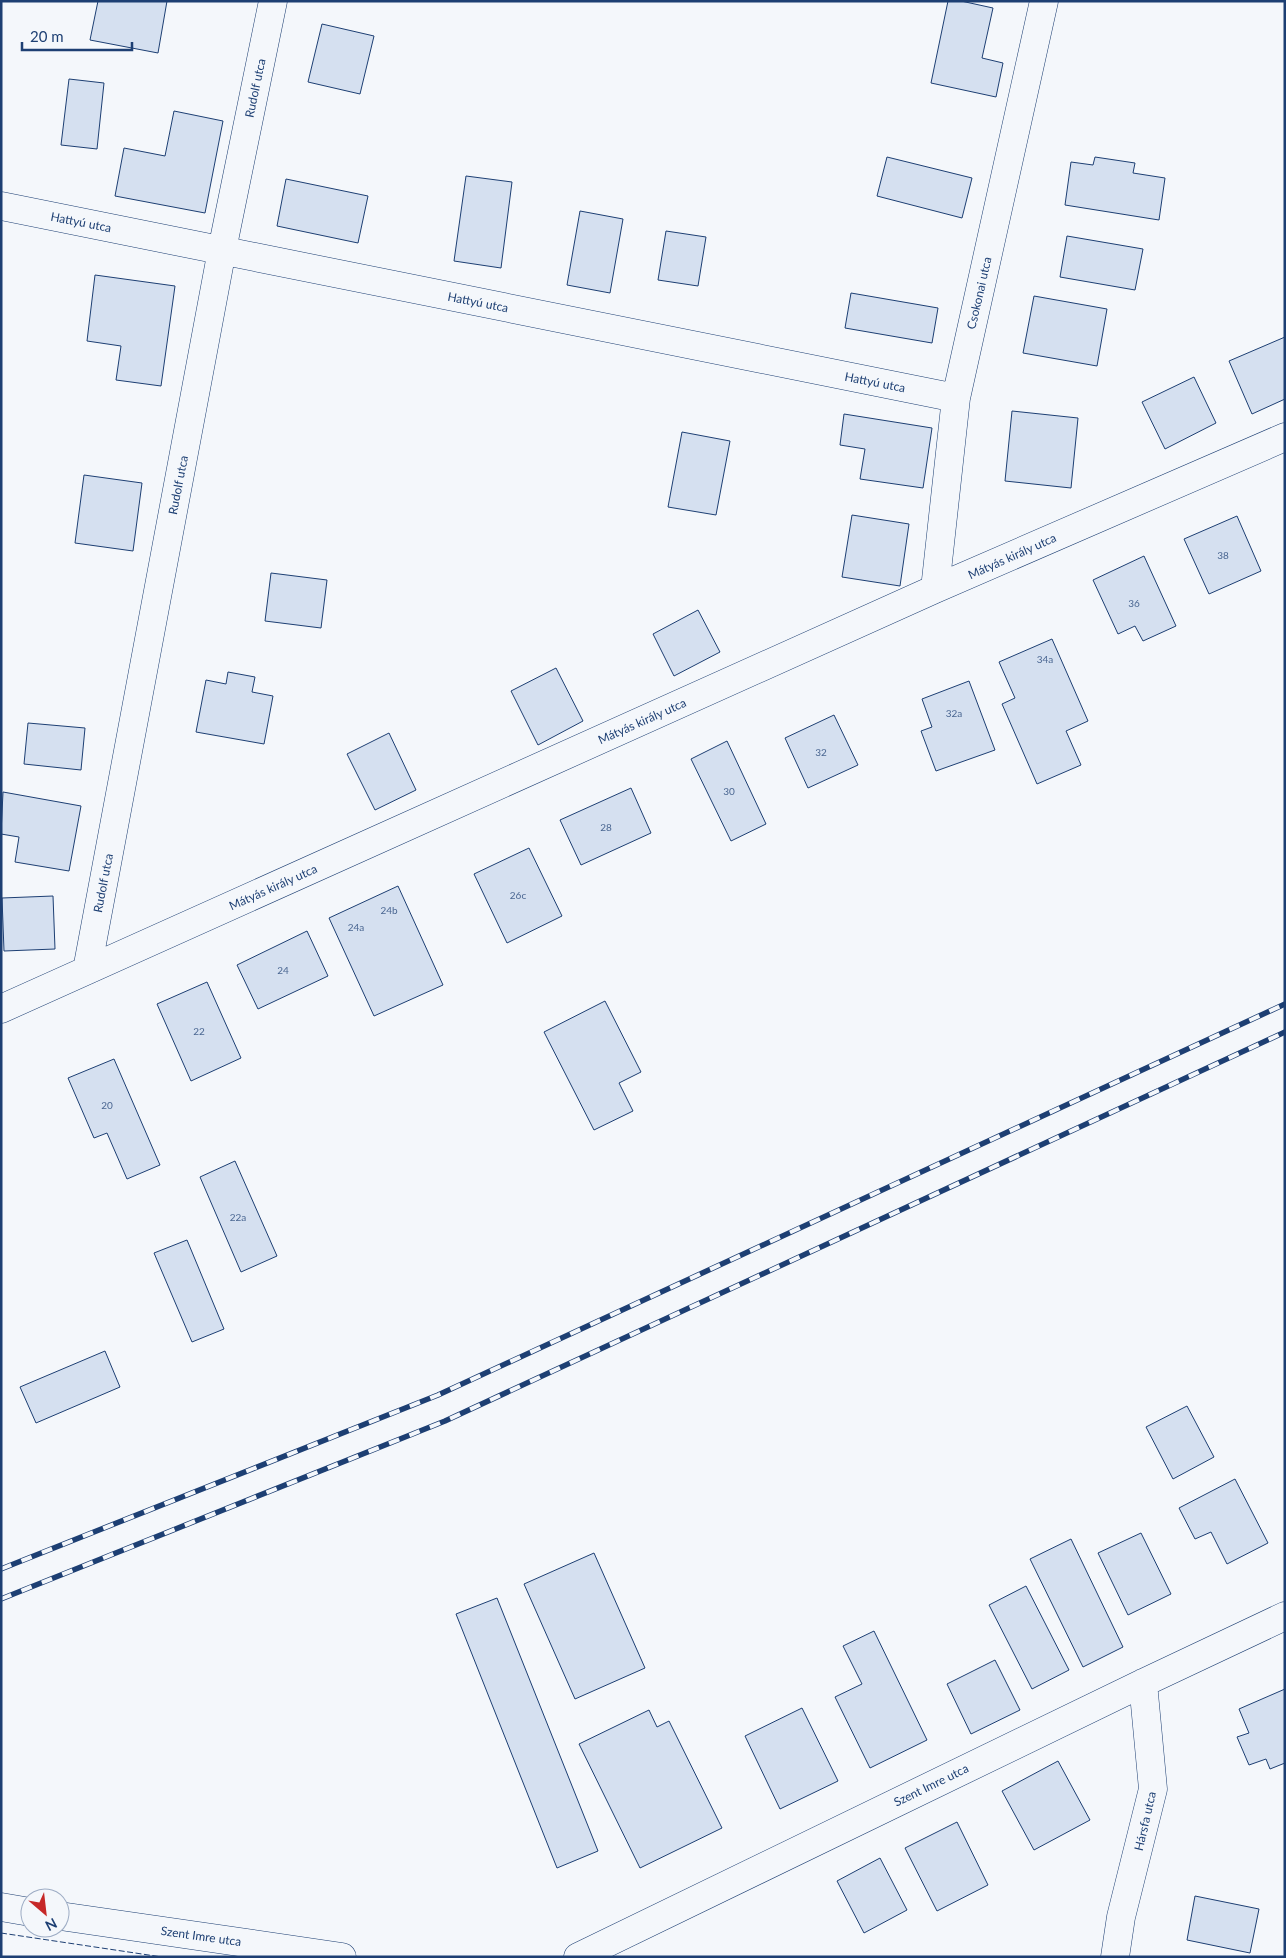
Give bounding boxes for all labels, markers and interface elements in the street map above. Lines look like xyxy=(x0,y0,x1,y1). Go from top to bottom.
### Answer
scale bar xyxy=(22,20,132,52)
text: 20 m xyxy=(30,27,64,45)
street label: Rudolf utca xyxy=(241,57,269,119)
street label: Hattyú utca xyxy=(49,209,113,235)
street label: Csokonai utca xyxy=(963,255,995,331)
street label: Hattyú utca xyxy=(446,289,510,315)
street label: Hattyú utca xyxy=(843,369,907,395)
street label: Rudolf utca xyxy=(165,454,191,516)
street label: Mátyás király utca xyxy=(965,530,1059,582)
house number: 38 xyxy=(1217,549,1229,561)
house number: 36 xyxy=(1128,597,1140,609)
house number: 34a xyxy=(1037,653,1053,665)
street label: Mátyás király utca xyxy=(595,695,689,747)
house number: 32a xyxy=(946,707,962,719)
house number: 32 xyxy=(815,746,827,758)
house number: 30 xyxy=(723,785,735,797)
house number: 28 xyxy=(600,821,612,833)
street label: Rudolf utca xyxy=(90,852,116,914)
street label: Mátyás király utca xyxy=(226,861,320,913)
house number: 26c xyxy=(510,889,526,901)
house number: 24b xyxy=(380,904,398,916)
house number: 24a xyxy=(348,921,364,933)
house number: 24 xyxy=(277,964,289,976)
house number: 22 xyxy=(193,1025,205,1037)
house number: 20 xyxy=(101,1099,113,1111)
house number: 22a xyxy=(230,1211,246,1223)
street label: Szent Imre utca xyxy=(891,1760,971,1810)
street label: Hársfa utca xyxy=(1131,1790,1159,1852)
north arrow xyxy=(20,1888,70,1938)
text: N xyxy=(43,1915,60,1935)
street label: Szent Imre utca xyxy=(160,1923,242,1949)

